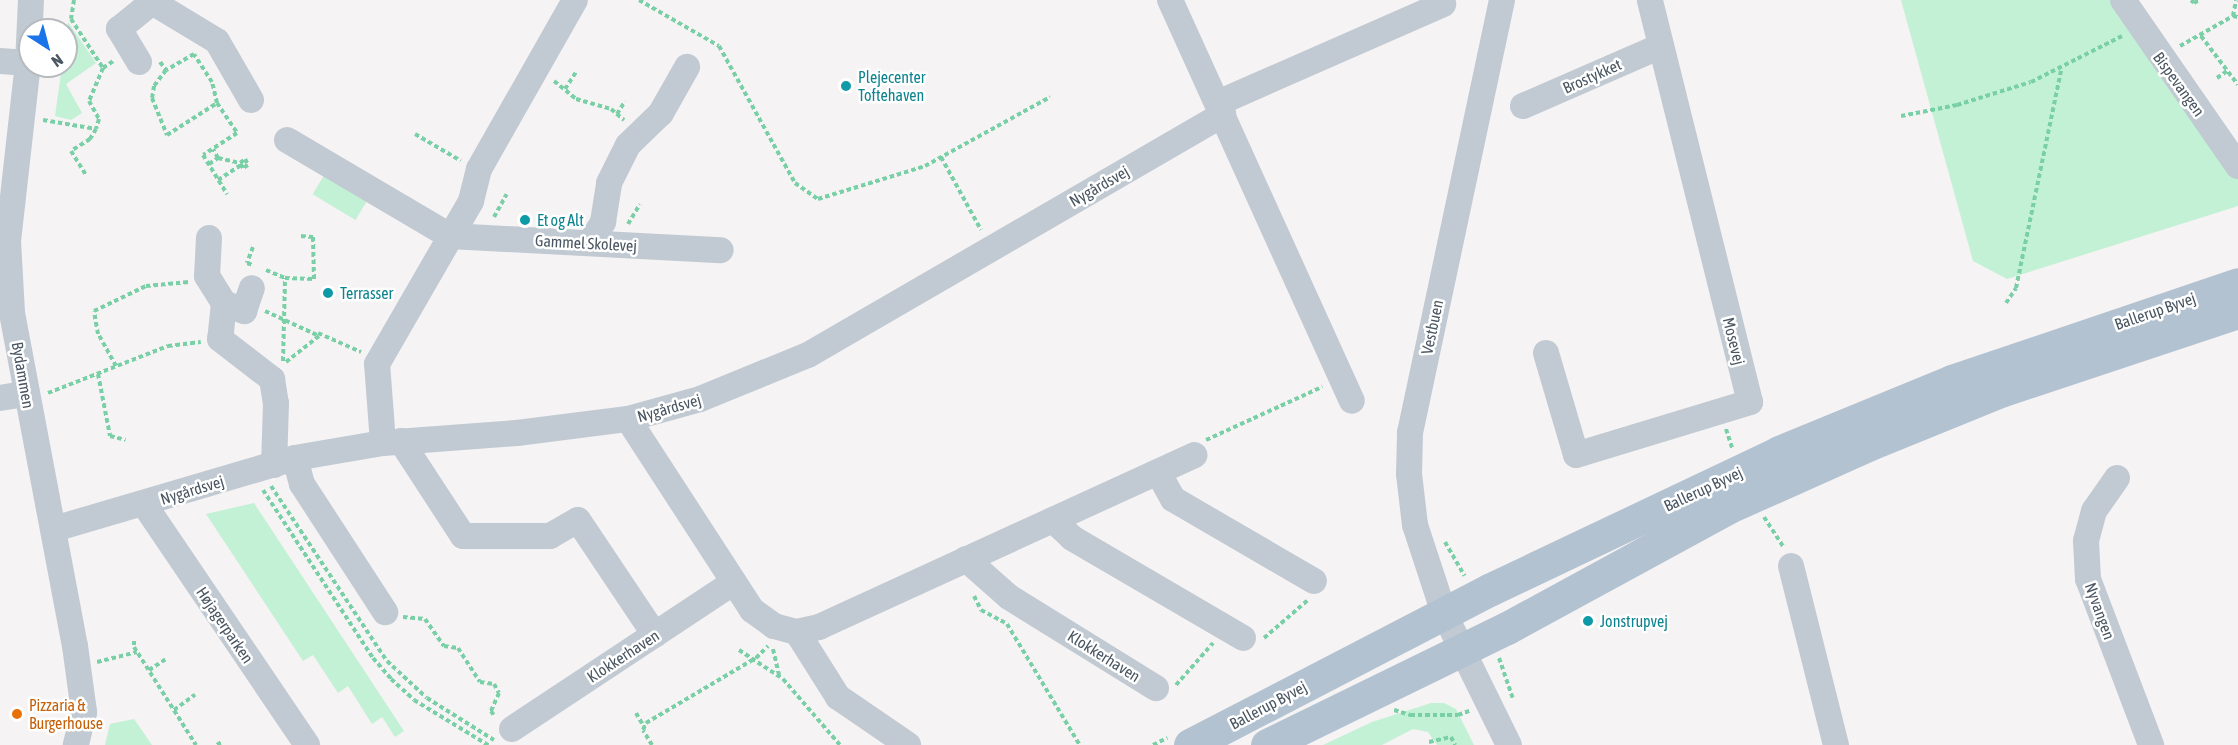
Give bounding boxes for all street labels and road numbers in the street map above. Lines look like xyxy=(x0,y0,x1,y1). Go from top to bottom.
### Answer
street label: Bispevangen xyxy=(2149,48,2209,120)
street label: Brostykket xyxy=(1560,55,1624,97)
street label: Nygårdsvej xyxy=(1066,161,1132,211)
street label: Gammel Skolevej xyxy=(534,231,638,255)
street label: Ballerup Byvej xyxy=(2112,288,2198,334)
street label: Vestbuen xyxy=(1417,298,1447,356)
street label: Mosevej xyxy=(1719,315,1749,367)
street label: Bydammen xyxy=(8,340,38,410)
street label: Nygårdsvej xyxy=(635,390,703,426)
street label: Ballerup Byvej xyxy=(1661,462,1745,516)
street label: Nygårdsvej xyxy=(158,471,226,509)
street label: Nyvangen xyxy=(2081,580,2119,642)
street label: Højagerparken xyxy=(192,583,258,667)
street label: Klokkerhaven xyxy=(583,626,663,686)
street label: Klokkerhaven xyxy=(1064,626,1144,686)
street label: Ballerup Byvej xyxy=(1226,677,1310,733)

